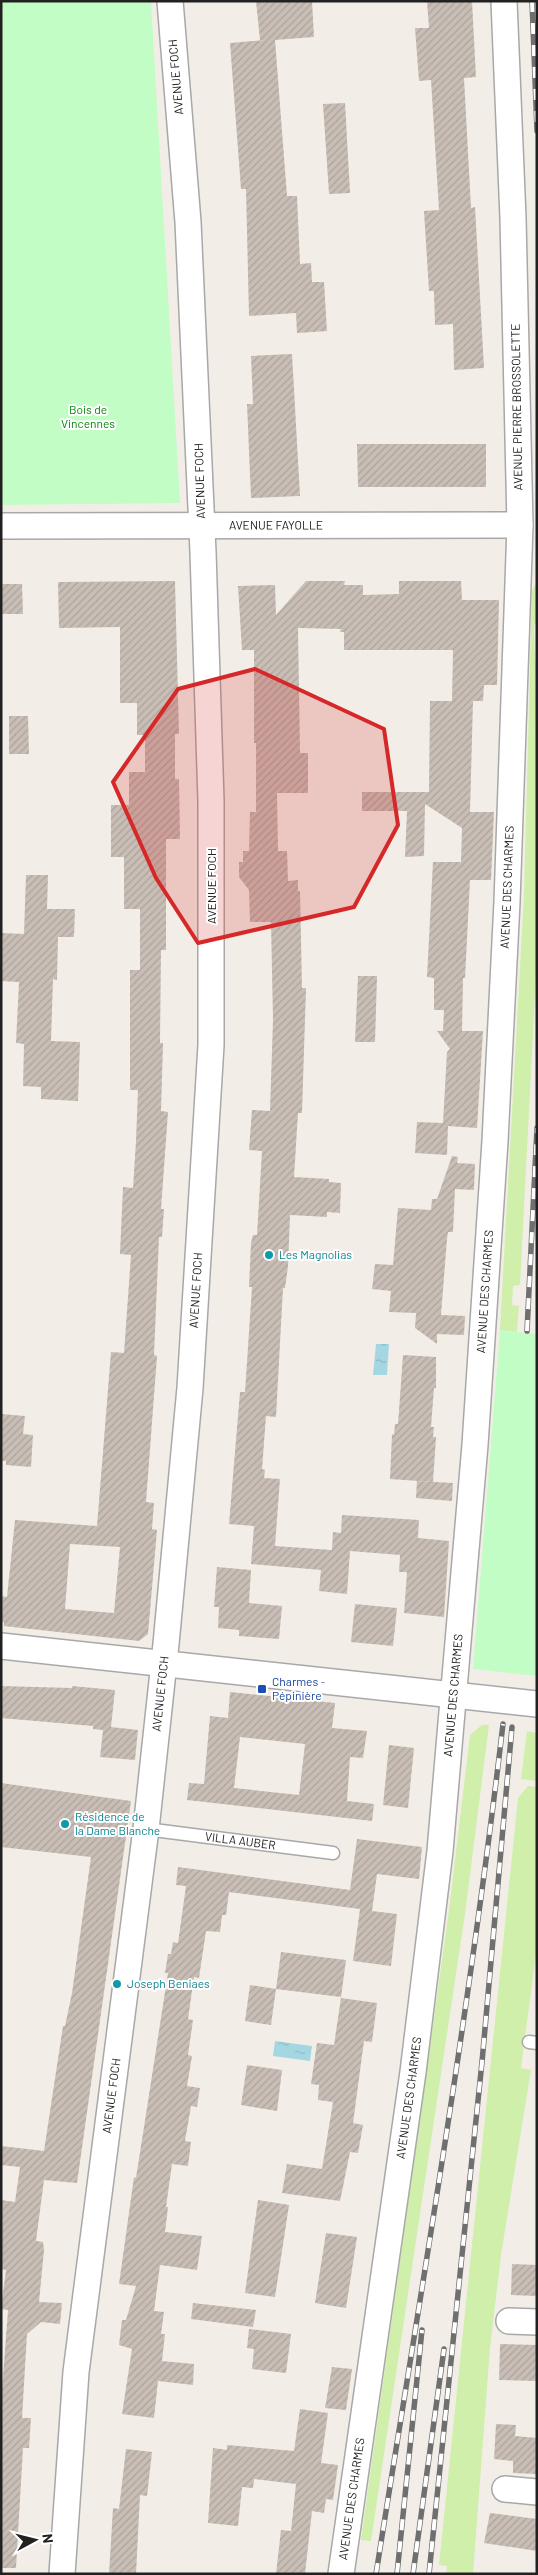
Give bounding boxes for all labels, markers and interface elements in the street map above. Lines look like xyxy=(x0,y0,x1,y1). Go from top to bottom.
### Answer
street label: AVENUE FOCH xyxy=(165,39,185,115)
street label: AVENUE PIERRE BROSSOLETTE xyxy=(508,323,524,491)
park label: Bois de Vincennes xyxy=(61,402,115,430)
street label: AVENUE FOCH xyxy=(191,443,207,519)
street label: AVENUE FAYOLLE xyxy=(229,517,323,532)
street label: AVENUE DES CHARMES xyxy=(497,825,516,949)
street label: AVENUE FOCH xyxy=(204,848,218,924)
street label: AVENUE DES CHARMES xyxy=(473,1230,495,1354)
place label: Les Magnolias xyxy=(279,1247,352,1261)
marker: Les Magnolias xyxy=(263,1249,275,1261)
street label: AVENUE FOCH xyxy=(186,1252,204,1329)
street label: AVENUE DES CHARMES xyxy=(440,1633,465,1757)
street label: AVENUE FOCH xyxy=(149,1655,171,1732)
place label: Charmes - Pépinière xyxy=(272,1674,326,1702)
marker: Charmes - Pépinière xyxy=(256,1683,268,1695)
place label: Résidence de la Dame Blanche xyxy=(75,1809,160,1837)
marker: Résidence de la Dame Blanche xyxy=(59,1818,71,1830)
street label: VILLA AUBER xyxy=(204,1829,277,1852)
place label: Joseph Beniaes xyxy=(127,1976,210,1990)
marker: Joseph Beniaes xyxy=(111,1978,123,1990)
street label: AVENUE DES CHARMES xyxy=(393,2036,423,2160)
street label: AVENUE FOCH xyxy=(99,2057,122,2134)
street label: AVENUE DES CHARMES xyxy=(335,2437,366,2561)
north arrow xyxy=(10,2515,60,2565)
text: N xyxy=(39,2533,57,2544)

